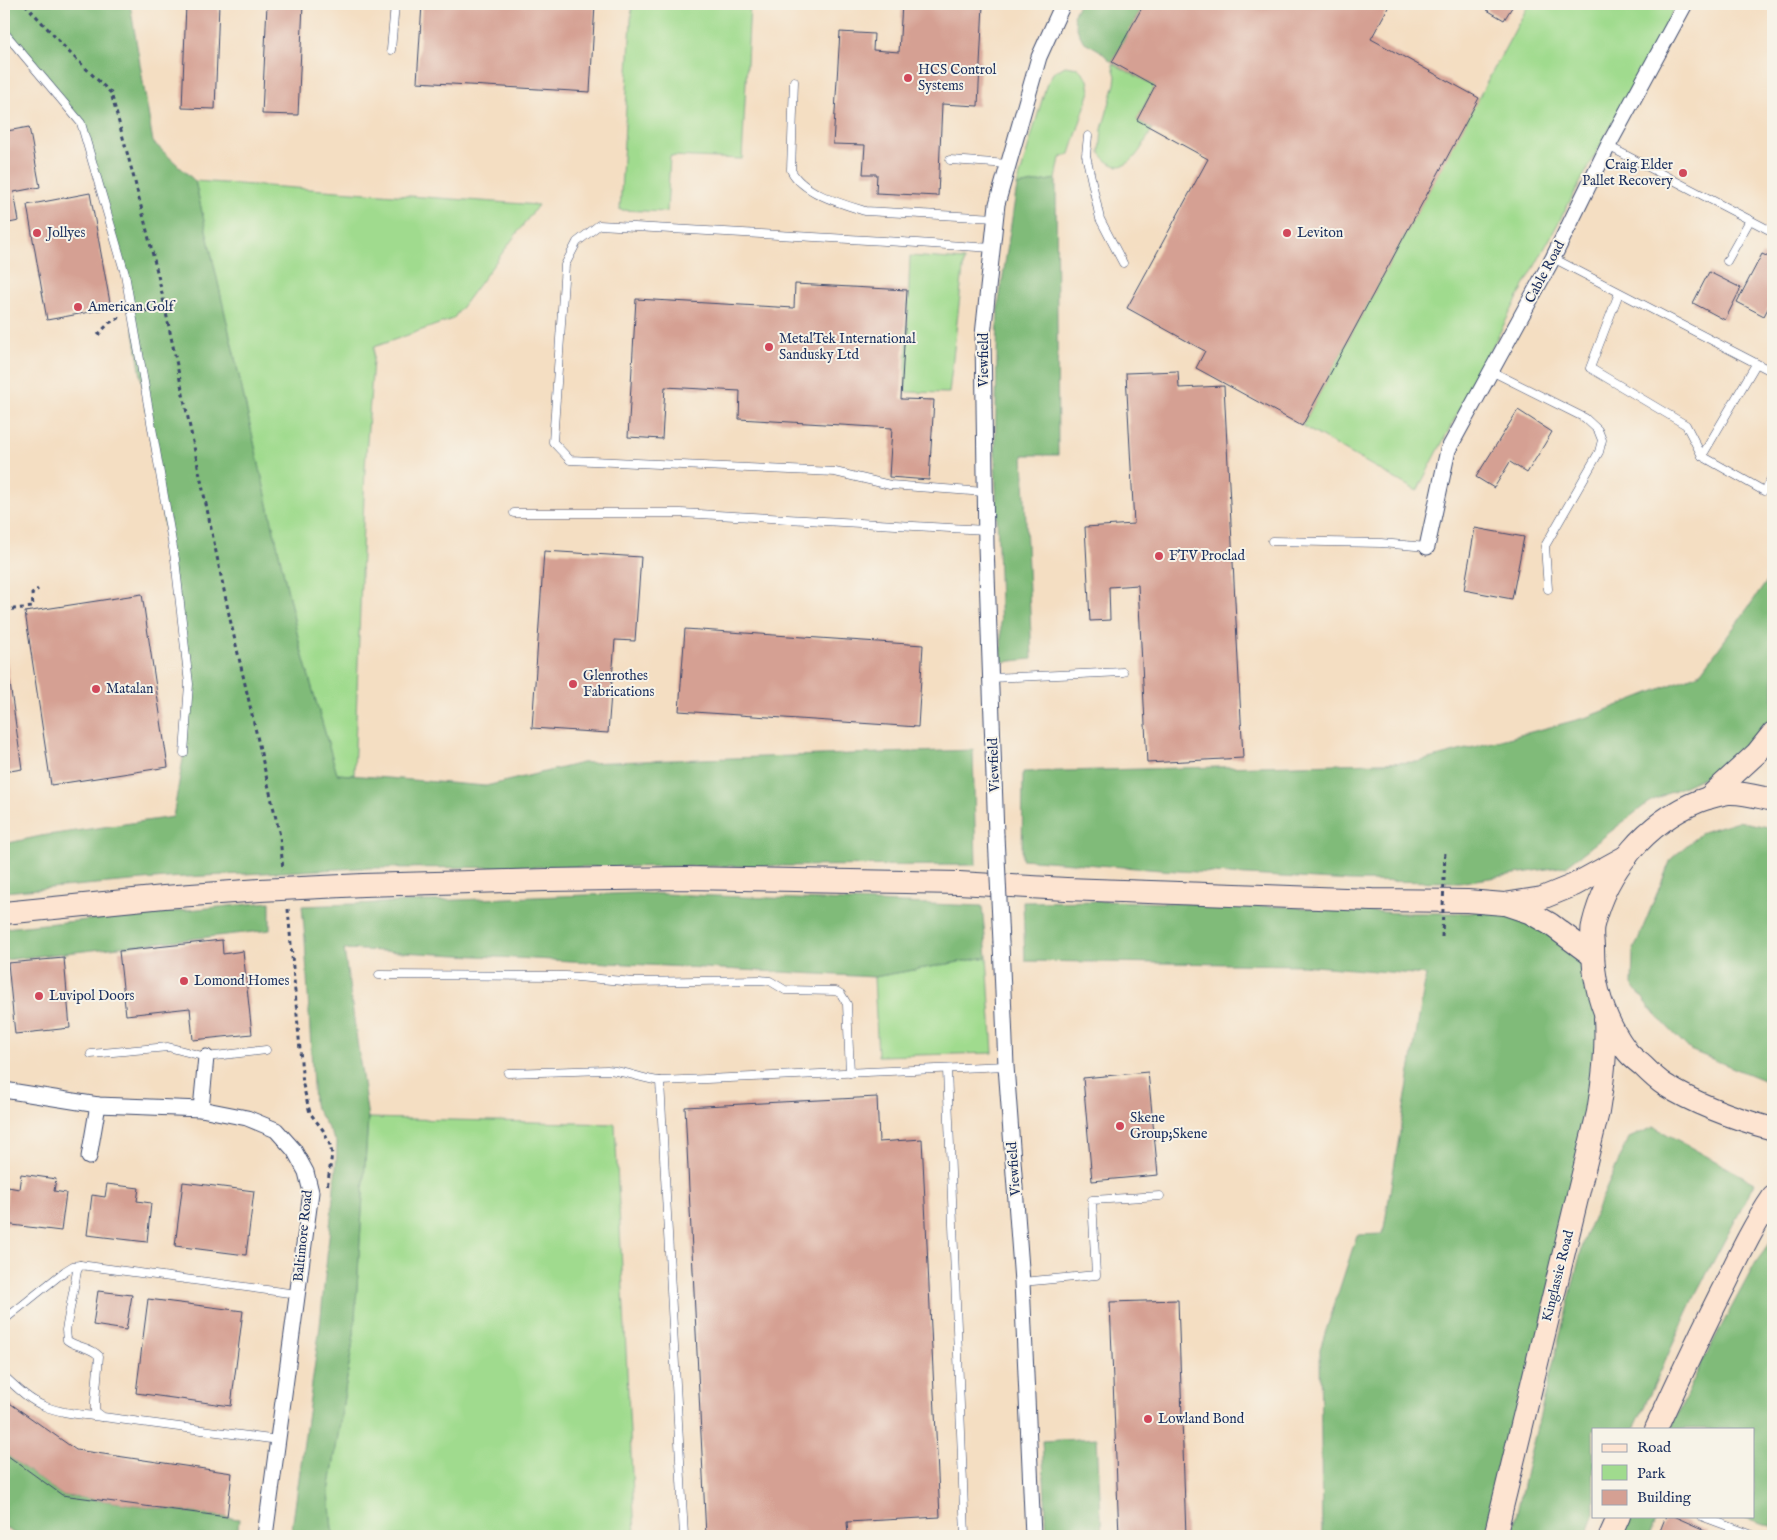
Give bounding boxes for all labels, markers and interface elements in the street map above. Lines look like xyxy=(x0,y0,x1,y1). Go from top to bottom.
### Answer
place label: HCS Control Systems xyxy=(918,61,997,95)
marker: HCS Control Systems xyxy=(902,72,914,84)
place label: Craig Elder Pallet Recovery xyxy=(1582,156,1673,190)
marker: Craig Elder Pallet Recovery xyxy=(1677,167,1689,179)
place label: Jollyes xyxy=(45,224,85,242)
place label: Leviton xyxy=(1297,224,1344,242)
marker: Jollyes xyxy=(31,227,43,239)
marker: Leviton xyxy=(1281,227,1293,239)
street label: Cable Road xyxy=(1521,237,1569,306)
place label: American Golf xyxy=(87,298,177,316)
marker: American Golf xyxy=(72,301,84,313)
place label: MetalTek International Sandusky Ltd xyxy=(779,330,916,364)
street label: Viewfield xyxy=(975,332,993,388)
marker: MetalTek International Sandusky Ltd xyxy=(763,341,775,353)
place label: FTV Proclad xyxy=(1169,547,1245,565)
marker: FTV Proclad xyxy=(1153,550,1165,562)
place label: Glenrothes Fabrications xyxy=(583,667,654,701)
marker: Glenrothes Fabrications xyxy=(567,678,579,690)
place label: Matalan xyxy=(106,680,154,698)
marker: Matalan xyxy=(90,683,102,695)
street label: Viewfield xyxy=(984,737,1004,793)
place label: Lomond Homes xyxy=(194,972,289,990)
marker: Lomond Homes xyxy=(178,975,190,987)
place label: Luvipol Doors xyxy=(49,987,135,1005)
marker: Luvipol Doors xyxy=(33,990,45,1002)
place label: Skene Group;Skene xyxy=(1130,1109,1208,1143)
marker: Skene Group;Skene xyxy=(1114,1120,1126,1132)
street label: Viewfield xyxy=(1003,1141,1025,1198)
street label: Baltimore Road xyxy=(289,1189,317,1283)
street label: Kinglassie Road xyxy=(1538,1228,1578,1324)
place label: Lowland Bond xyxy=(1158,1410,1245,1428)
marker: Lowland Bond xyxy=(1142,1413,1154,1425)
legend xyxy=(1592,1428,1754,1518)
text: Road xyxy=(1637,1438,1672,1457)
text: Park xyxy=(1637,1464,1667,1483)
text: Building xyxy=(1637,1488,1692,1507)

